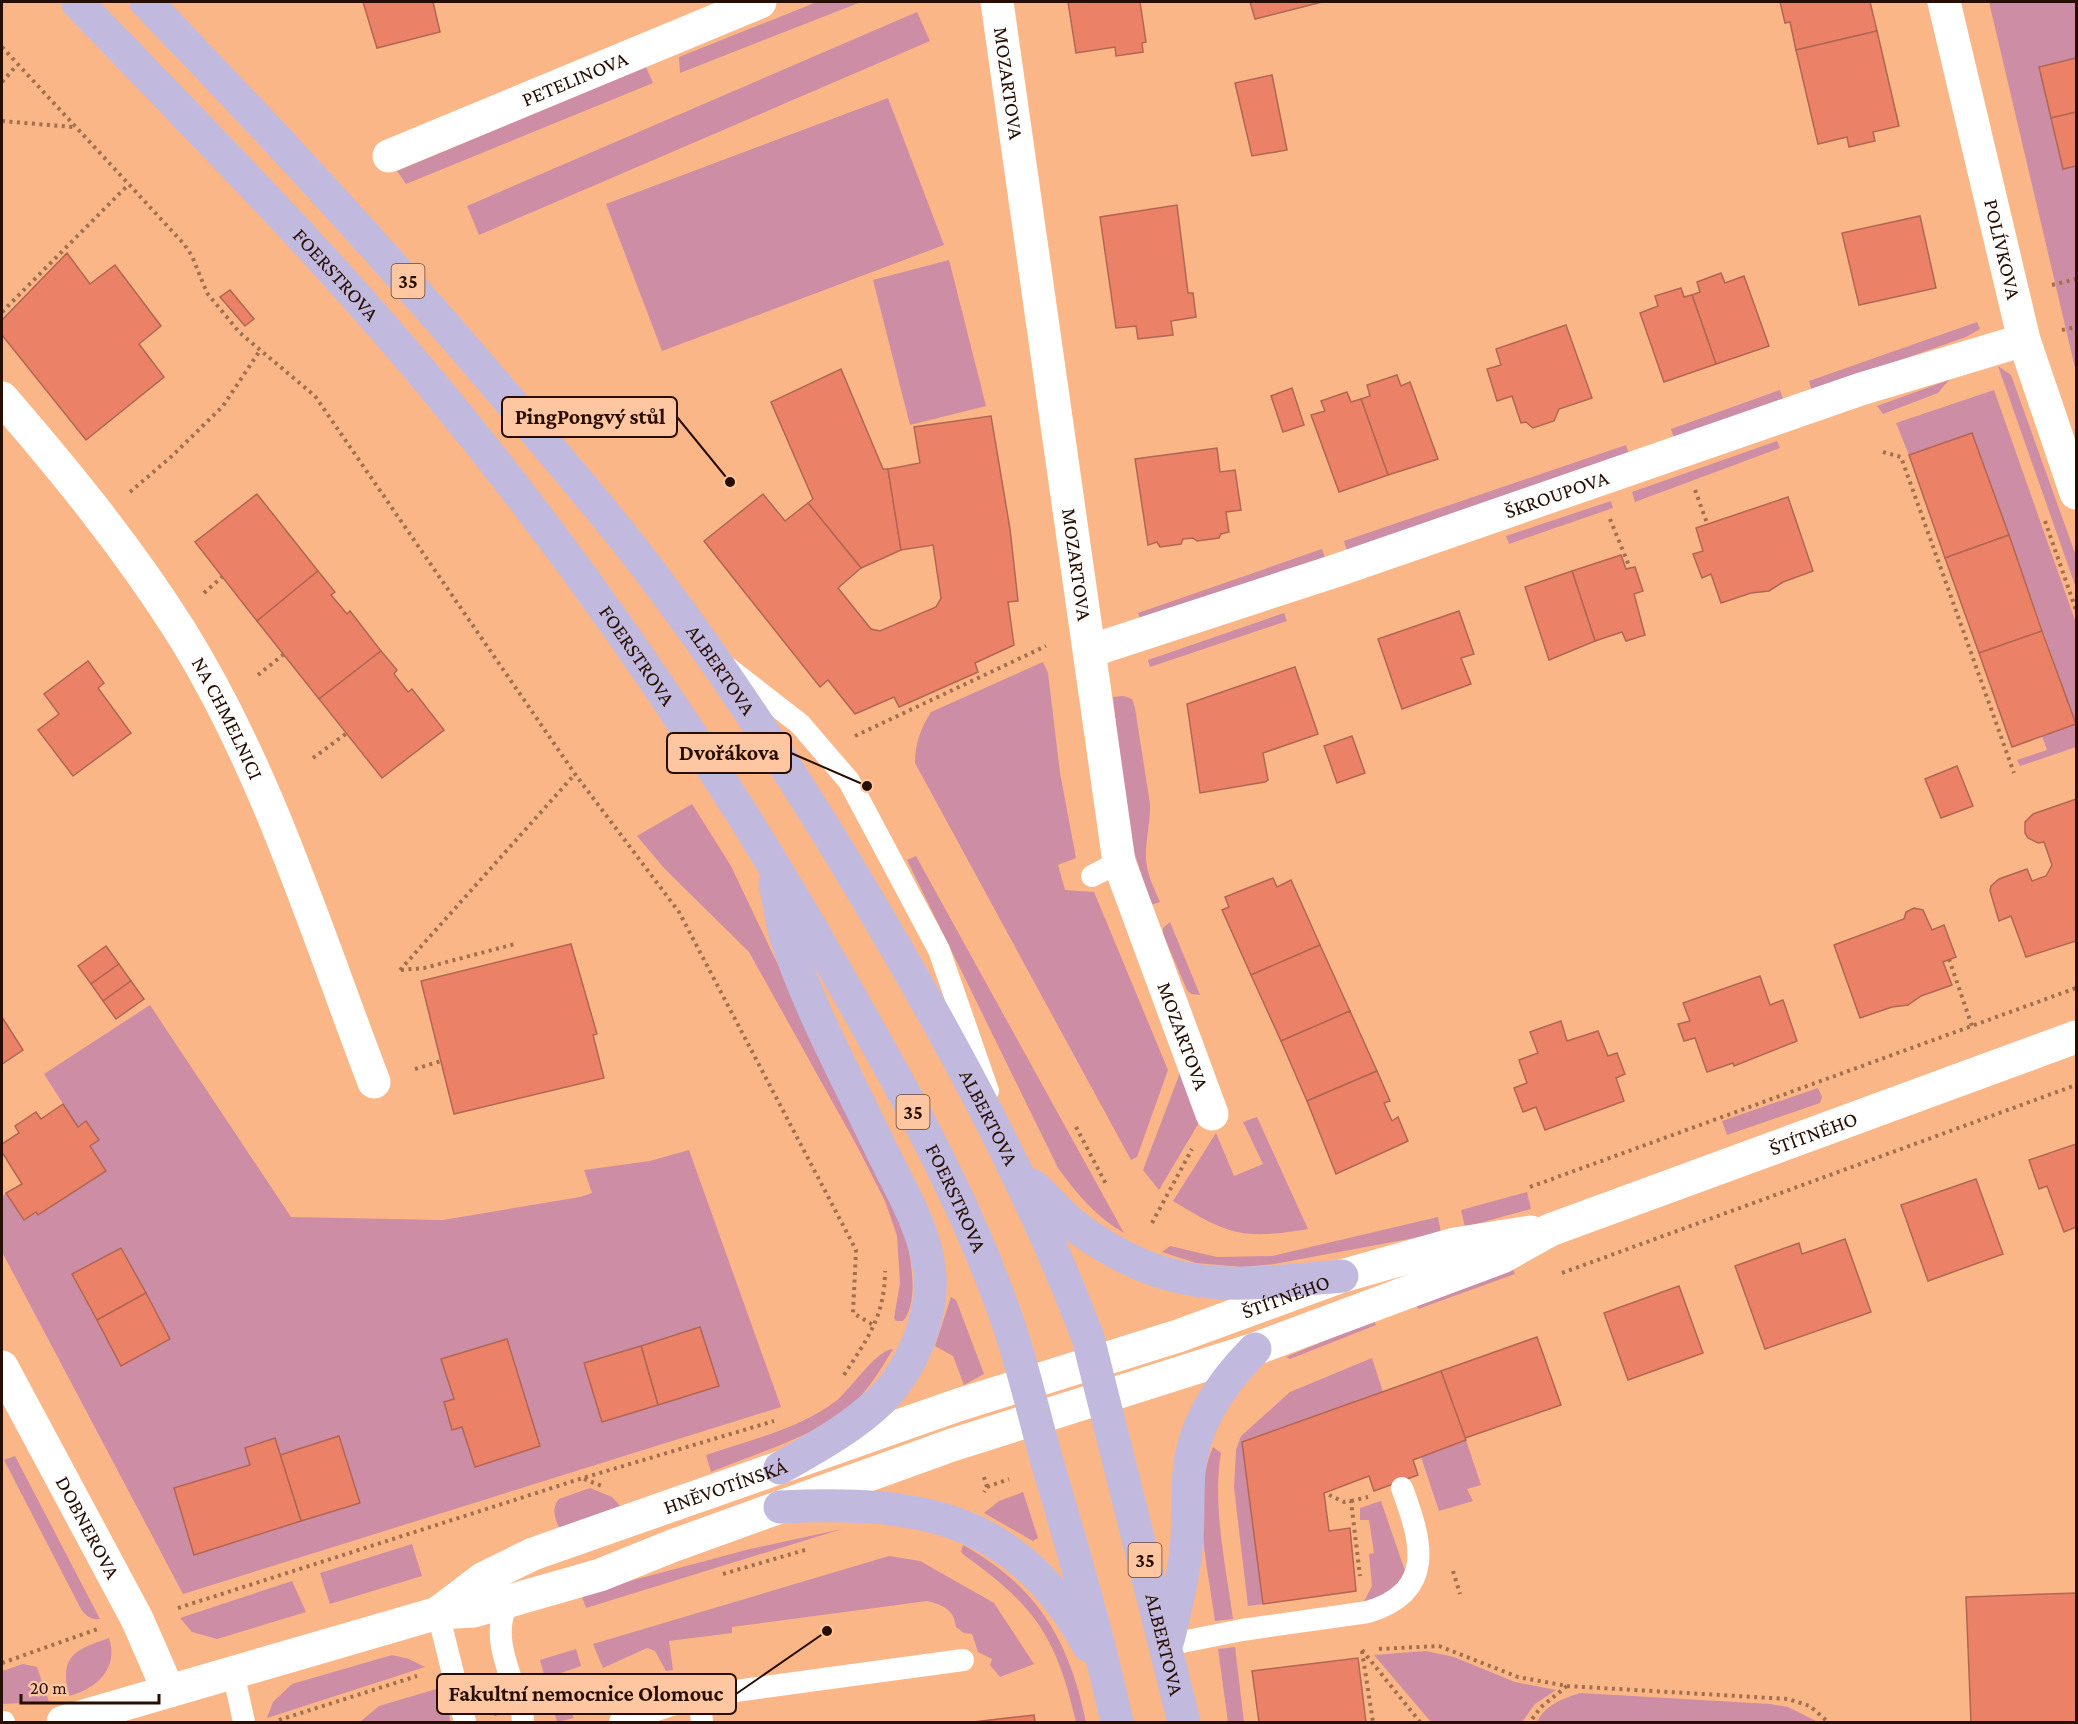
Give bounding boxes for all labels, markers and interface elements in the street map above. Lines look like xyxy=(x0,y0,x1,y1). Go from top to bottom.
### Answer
street label: MOZARTOVA xyxy=(989,25,1028,141)
street label: PETELINOVA xyxy=(518,46,631,112)
street label: POLÍVKOVA xyxy=(1979,197,2026,302)
street label: FOERSTROVA xyxy=(288,223,384,326)
road number: 35 xyxy=(392,264,424,298)
callout: PingPongvý stůl xyxy=(502,397,677,437)
text: PingPongvý stůl xyxy=(515,404,666,429)
street label: ŠKROUPOVA xyxy=(1501,465,1612,523)
street label: MOZARTOVA xyxy=(1057,507,1097,622)
street label: FOERSTROVA xyxy=(594,601,680,710)
street label: ALBERTOVA xyxy=(681,620,761,720)
street label: NA CHMELNICI xyxy=(187,653,268,783)
callout: Dvořákova xyxy=(667,733,791,773)
text: Dvořákova xyxy=(679,740,779,765)
street label: MOZARTOVA xyxy=(1152,979,1214,1093)
street label: ALBERTOVA xyxy=(954,1065,1023,1169)
road number: 35 xyxy=(896,1095,930,1129)
street label: ŠTÍTNÉHO xyxy=(1766,1106,1861,1160)
street label: FOERSTROVA xyxy=(921,1140,992,1256)
street label: ŠTÍTNÉHO xyxy=(1238,1270,1333,1324)
street label: HNĚVOTÍNSKÁ xyxy=(660,1454,790,1519)
street label: DOBNEROVA xyxy=(51,1472,125,1583)
road number: 35 xyxy=(1128,1543,1162,1577)
street label: ALBERTOVA xyxy=(1140,1591,1189,1698)
scale bar xyxy=(21,1667,159,1705)
callout: Fakultní nemocnice Olomouc xyxy=(437,1674,736,1714)
text: 20 m xyxy=(30,1678,67,1698)
text: Fakultní nemocnice Olomouc xyxy=(449,1681,724,1706)

